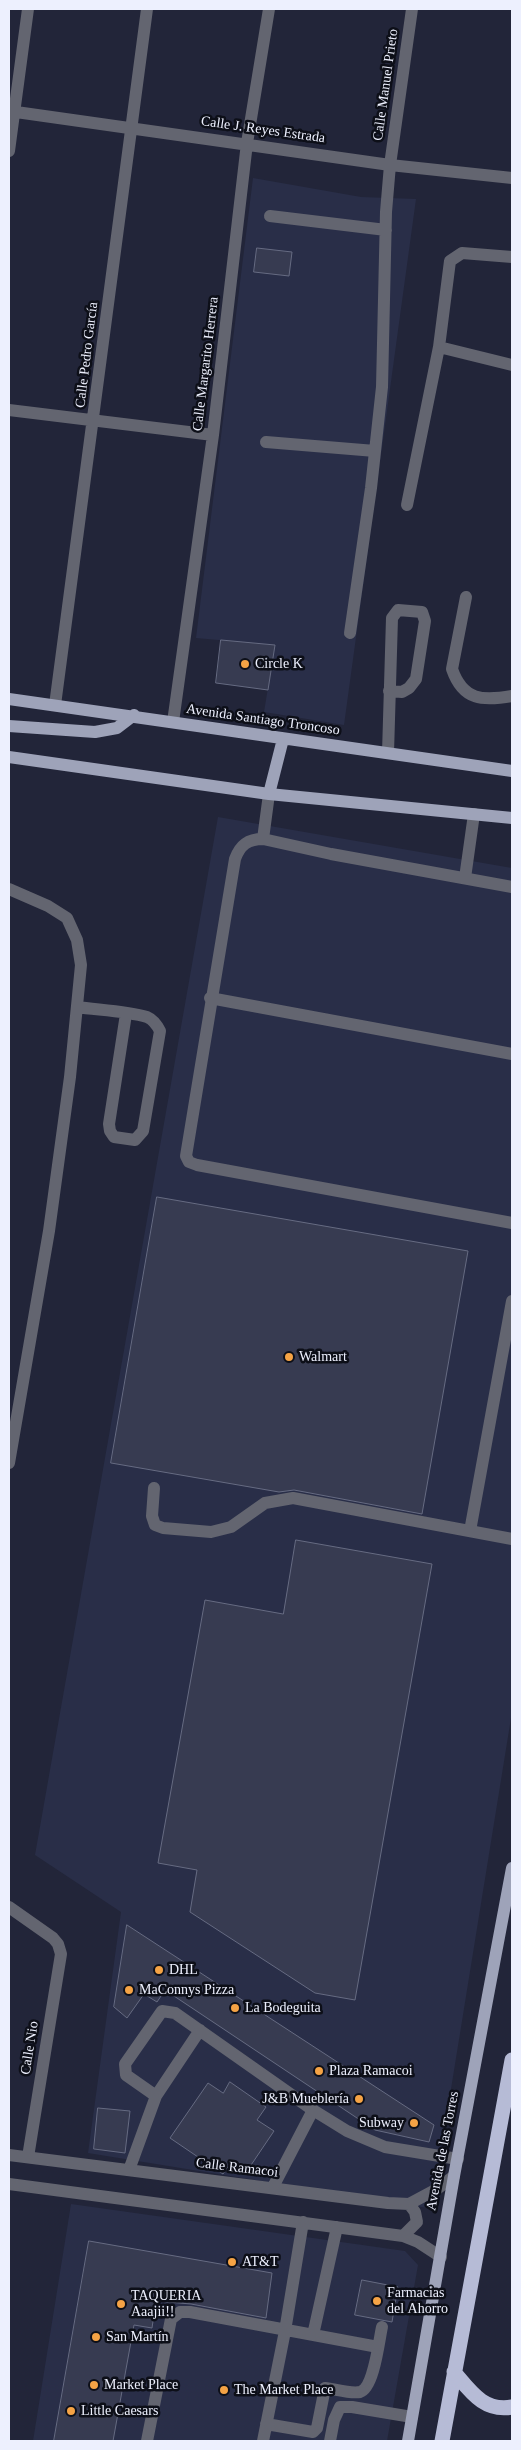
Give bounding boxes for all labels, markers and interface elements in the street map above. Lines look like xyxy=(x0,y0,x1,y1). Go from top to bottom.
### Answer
street label: Calle Manuel Prieto xyxy=(370,28,402,142)
street label: Calle J. Reyes Estrada xyxy=(200,113,326,147)
street label: Calle Margarito Herrera xyxy=(189,296,223,432)
street label: Calle Pedro García xyxy=(72,301,102,409)
place label: Circle K xyxy=(255,656,303,672)
marker: Circle K xyxy=(239,658,251,670)
street label: Avenida Santiago Troncoso xyxy=(185,701,341,739)
place label: Walmart xyxy=(299,1349,347,1365)
marker: Walmart xyxy=(283,1351,295,1363)
place label: DHL xyxy=(169,1962,198,1978)
marker: DHL xyxy=(153,1964,165,1976)
place label: MaConnys Pizza xyxy=(139,1982,234,1998)
marker: MaConnys Pizza xyxy=(123,1984,135,1996)
place label: La Bodeguita xyxy=(245,2000,321,2016)
marker: La Bodeguita xyxy=(229,2002,241,2014)
street label: Calle Nio xyxy=(17,2020,43,2076)
place label: Plaza Ramacoi xyxy=(329,2063,413,2079)
marker: Plaza Ramacoi xyxy=(313,2065,325,2077)
street label: Avenida de las Torres xyxy=(423,2090,463,2212)
place label: J&B Mueblería xyxy=(262,2091,349,2107)
marker: J&B Mueblería xyxy=(353,2093,365,2105)
place label: Subway xyxy=(359,2115,404,2131)
marker: Subway xyxy=(408,2117,420,2129)
street label: Calle Ramacoi xyxy=(195,2155,279,2181)
place label: AT&T xyxy=(242,2254,279,2270)
marker: AT&T xyxy=(226,2256,238,2268)
place label: Farmacias del Ahorro xyxy=(387,2285,448,2318)
place label: TAQUERIA Aaajii!! xyxy=(131,2288,201,2320)
marker: Farmacias del Ahorro xyxy=(371,2295,383,2307)
marker: TAQUERIA Aaajii!! xyxy=(115,2298,127,2310)
place label: San Martín xyxy=(106,2329,169,2345)
marker: San Martín xyxy=(90,2331,102,2343)
place label: Market Place xyxy=(104,2377,178,2393)
marker: Market Place xyxy=(88,2379,100,2391)
place label: The Market Place xyxy=(234,2382,334,2398)
marker: The Market Place xyxy=(218,2384,230,2396)
place label: Little Caesars xyxy=(81,2403,158,2419)
marker: Little Caesars xyxy=(65,2405,77,2417)

